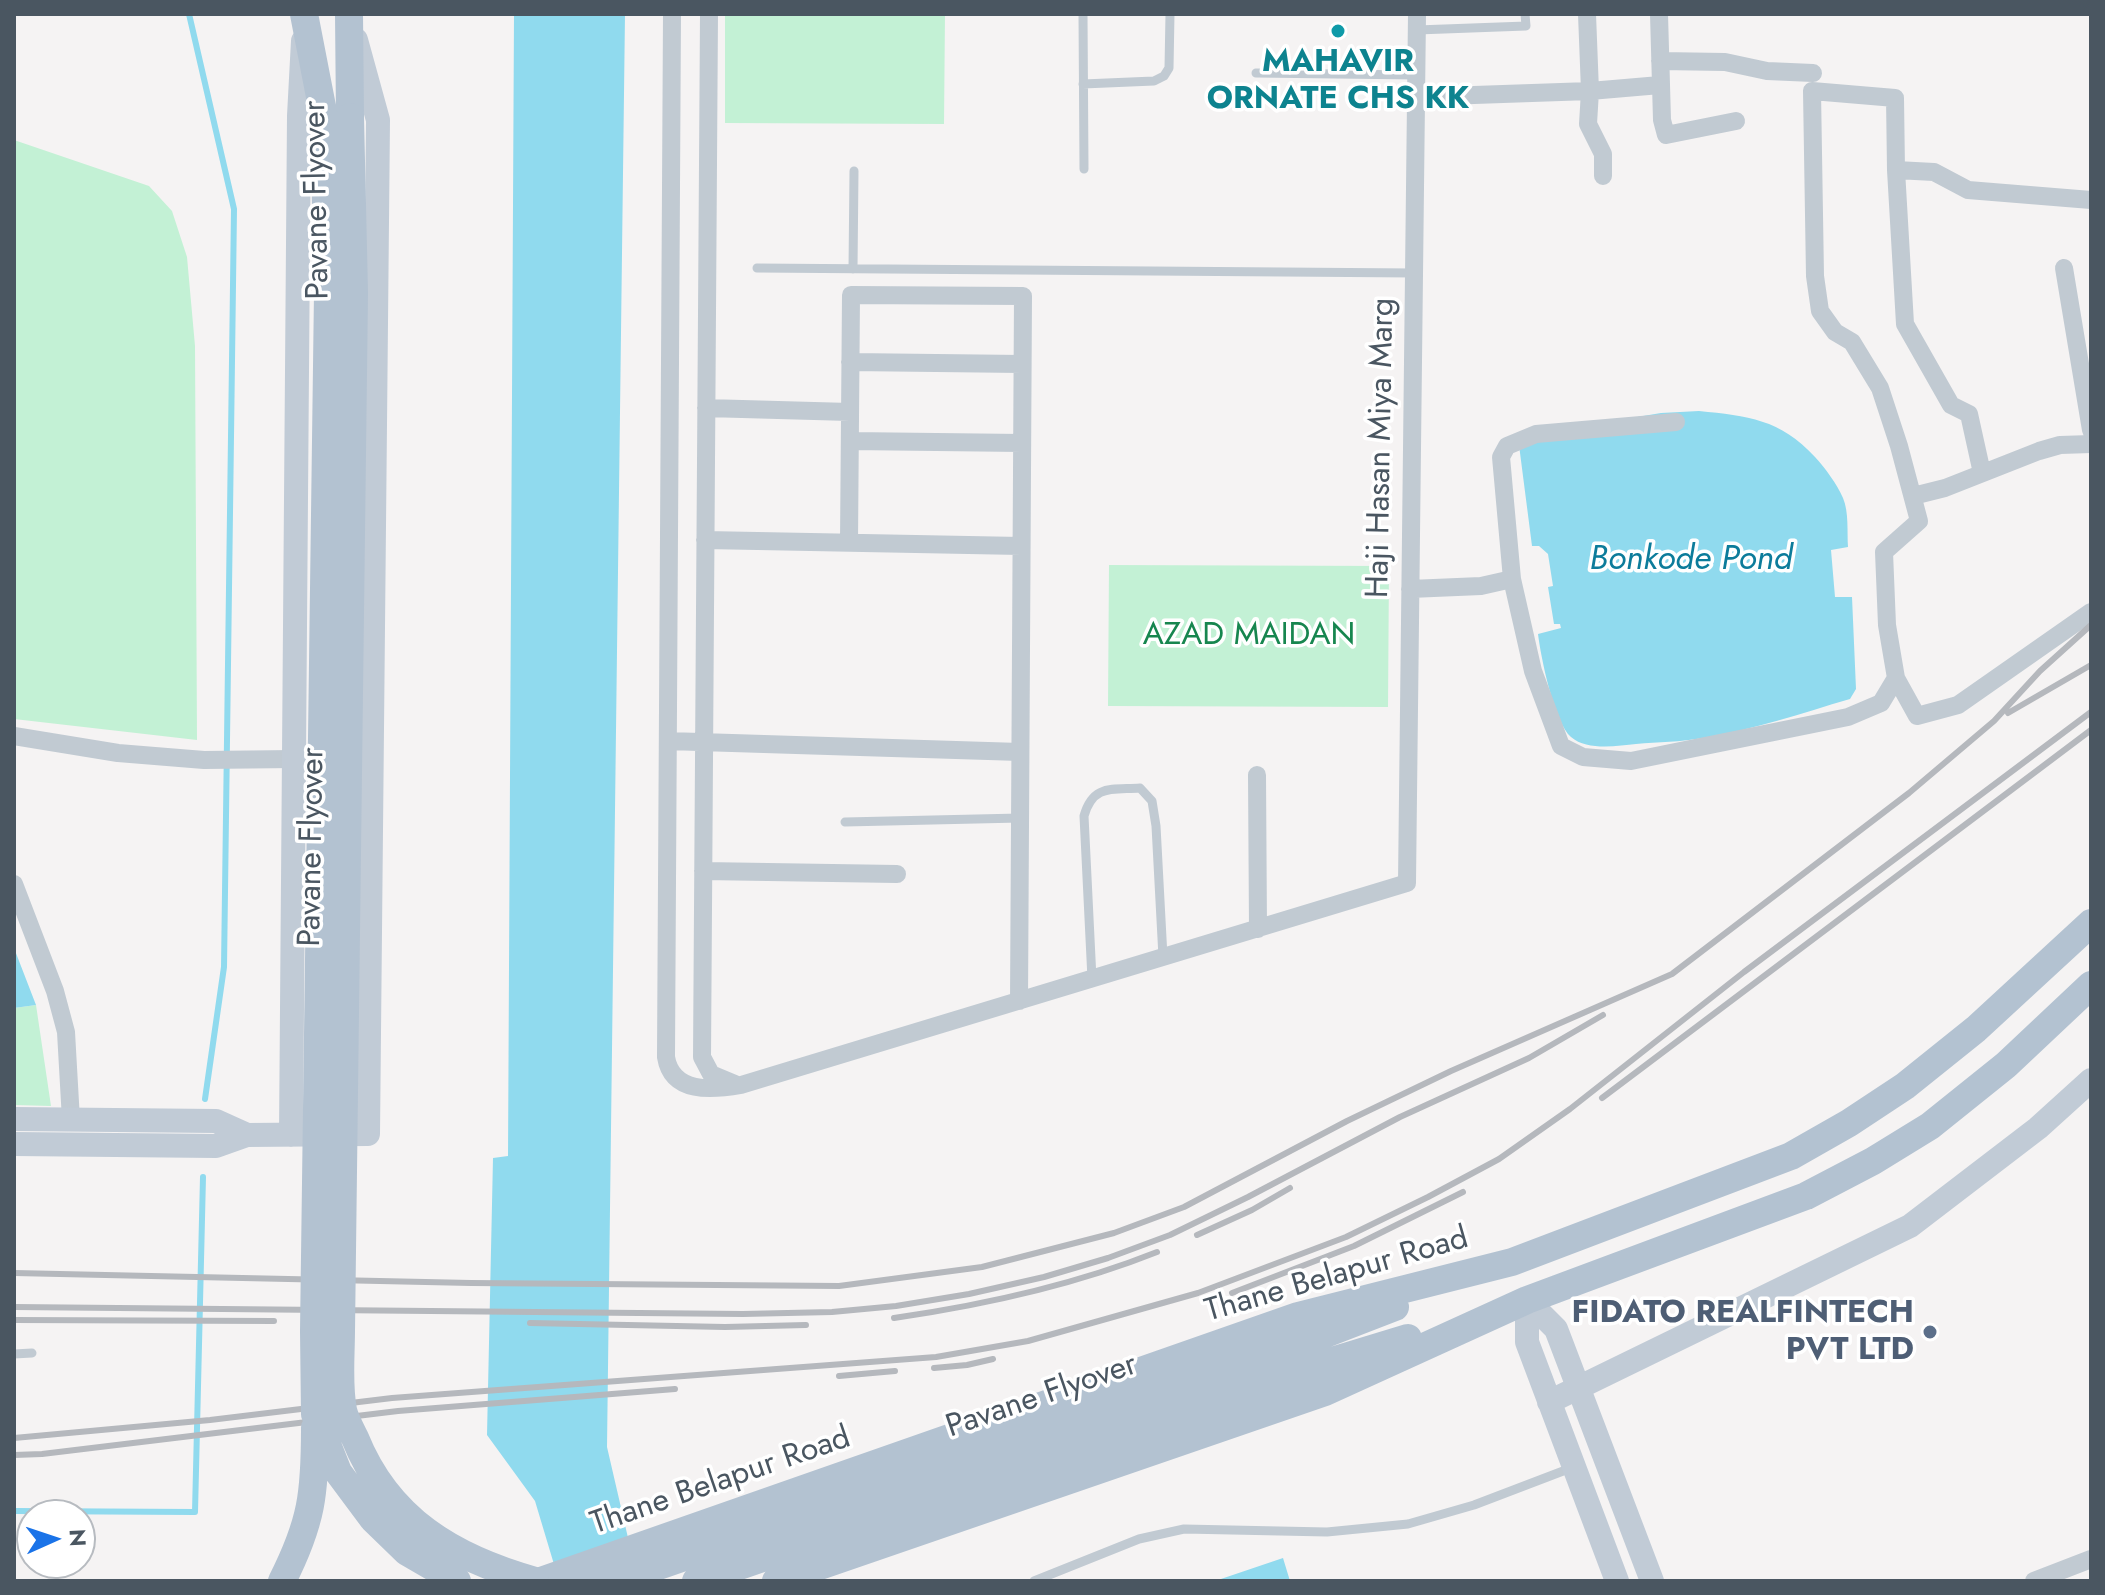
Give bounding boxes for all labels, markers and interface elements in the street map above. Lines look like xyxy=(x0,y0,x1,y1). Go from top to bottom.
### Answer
marker: MAHAVIR ORNATE CHS KK xyxy=(1329,22,1347,40)
place label: MAHAVIR ORNATE CHS KK xyxy=(1207,44,1469,119)
street label: Pavane Flyover xyxy=(297,100,339,300)
street label: Haji Hasan Miya Marg xyxy=(1360,297,1404,599)
water label: Bonkode Pond xyxy=(1589,541,1793,581)
park label: AZAD MAIDAN xyxy=(1143,617,1355,655)
street label: Pavane Flyover xyxy=(292,747,334,947)
street label: Thane Belapur Road xyxy=(1201,1220,1473,1332)
place label: FIDATO REALFINTECH PVT LTD xyxy=(1571,1295,1914,1370)
marker: FIDATO REALFINTECH PVT LTD xyxy=(1921,1323,1939,1341)
street label: Pavane Flyover xyxy=(942,1346,1142,1448)
street label: Thane Belapur Road xyxy=(586,1420,856,1544)
north arrow xyxy=(16,1499,96,1579)
text: N xyxy=(62,1528,94,1547)

